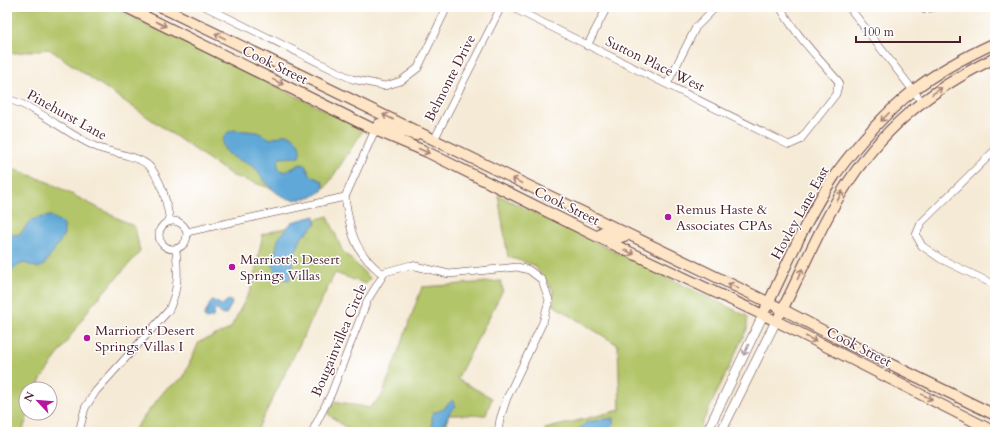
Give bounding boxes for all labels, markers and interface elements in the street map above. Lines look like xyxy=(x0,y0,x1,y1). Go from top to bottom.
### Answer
scale bar xyxy=(856,18,960,44)
one-way arrow xyxy=(155,21,167,28)
text: 100 m xyxy=(862,24,895,40)
street label: Belmonte Drive xyxy=(420,31,480,125)
one-way arrow xyxy=(215,32,227,39)
street label: Sutton Place West xyxy=(602,32,708,96)
street label: Cook Street xyxy=(239,41,311,89)
one-way arrow xyxy=(271,79,283,86)
street label: Pinehurst Lane xyxy=(24,85,110,145)
one-way arrow xyxy=(931,87,942,95)
one-way arrow xyxy=(880,112,890,122)
one-way arrow xyxy=(382,113,394,120)
one-way arrow xyxy=(417,148,429,155)
street label: Hovley Lane East xyxy=(767,162,834,263)
one-way arrow xyxy=(511,177,523,184)
street label: Cook Street xyxy=(531,182,603,230)
one-way arrow xyxy=(836,190,844,202)
place label: Remus Haste & Associates CPAs xyxy=(676,200,772,235)
marker: Remus Haste & Associates CPAs xyxy=(663,212,673,222)
one-way arrow xyxy=(623,249,635,256)
place label: Marriott's Desert Springs Villas xyxy=(240,250,340,285)
marker: Marriott's Desert Springs Villas xyxy=(227,262,237,272)
one-way arrow xyxy=(797,269,804,281)
street label: Bougainvillea Circle xyxy=(307,281,371,399)
one-way arrow xyxy=(728,282,740,289)
place label: Marriott's Desert Springs Villas I xyxy=(95,321,195,356)
street label: Cook Street xyxy=(823,322,895,372)
marker: Marriott's Desert Springs Villas I xyxy=(82,333,92,343)
one-way arrow xyxy=(805,336,817,343)
one-way arrow xyxy=(742,344,749,356)
north arrow xyxy=(18,381,58,421)
text: N xyxy=(21,389,38,404)
one-way arrow xyxy=(921,394,933,402)

